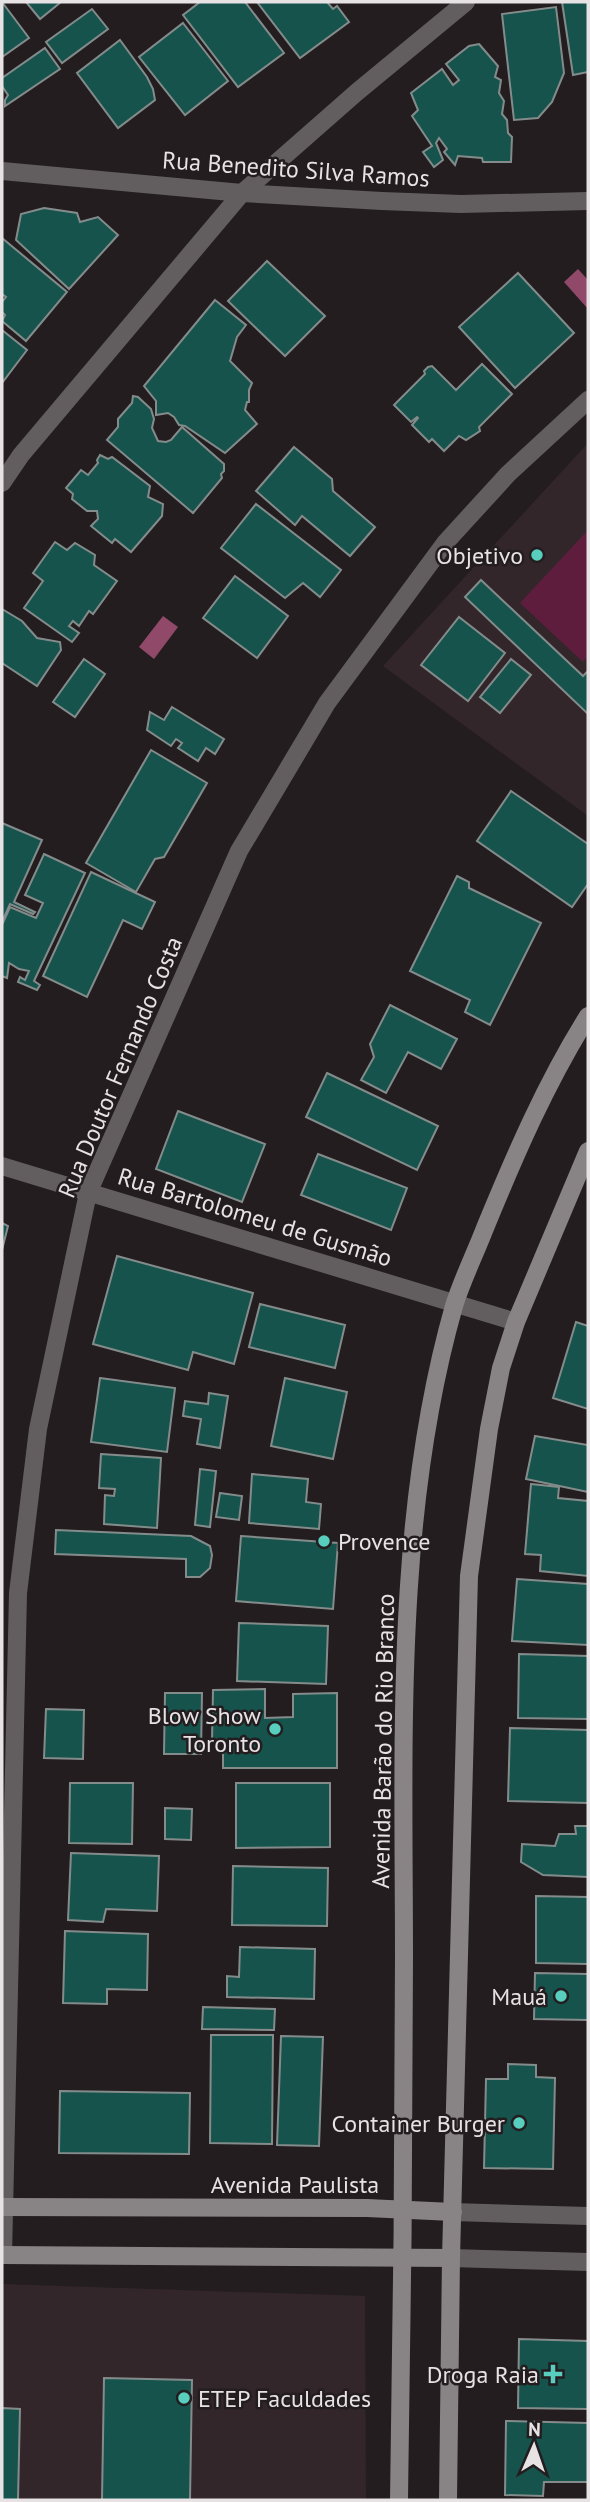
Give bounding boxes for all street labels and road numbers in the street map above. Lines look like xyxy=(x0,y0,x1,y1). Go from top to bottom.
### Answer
street label: Rua Benedito Silva Ramos xyxy=(161,144,431,194)
street label: Rua Doutor Fernando Costa xyxy=(51,932,189,1202)
street label: Rua Bartolomeu de Gusmão xyxy=(114,1160,396,1274)
street label: Avenida Barão do Rio Branco xyxy=(365,1593,401,1889)
street label: Avenida Paulista xyxy=(211,2169,379,2200)

